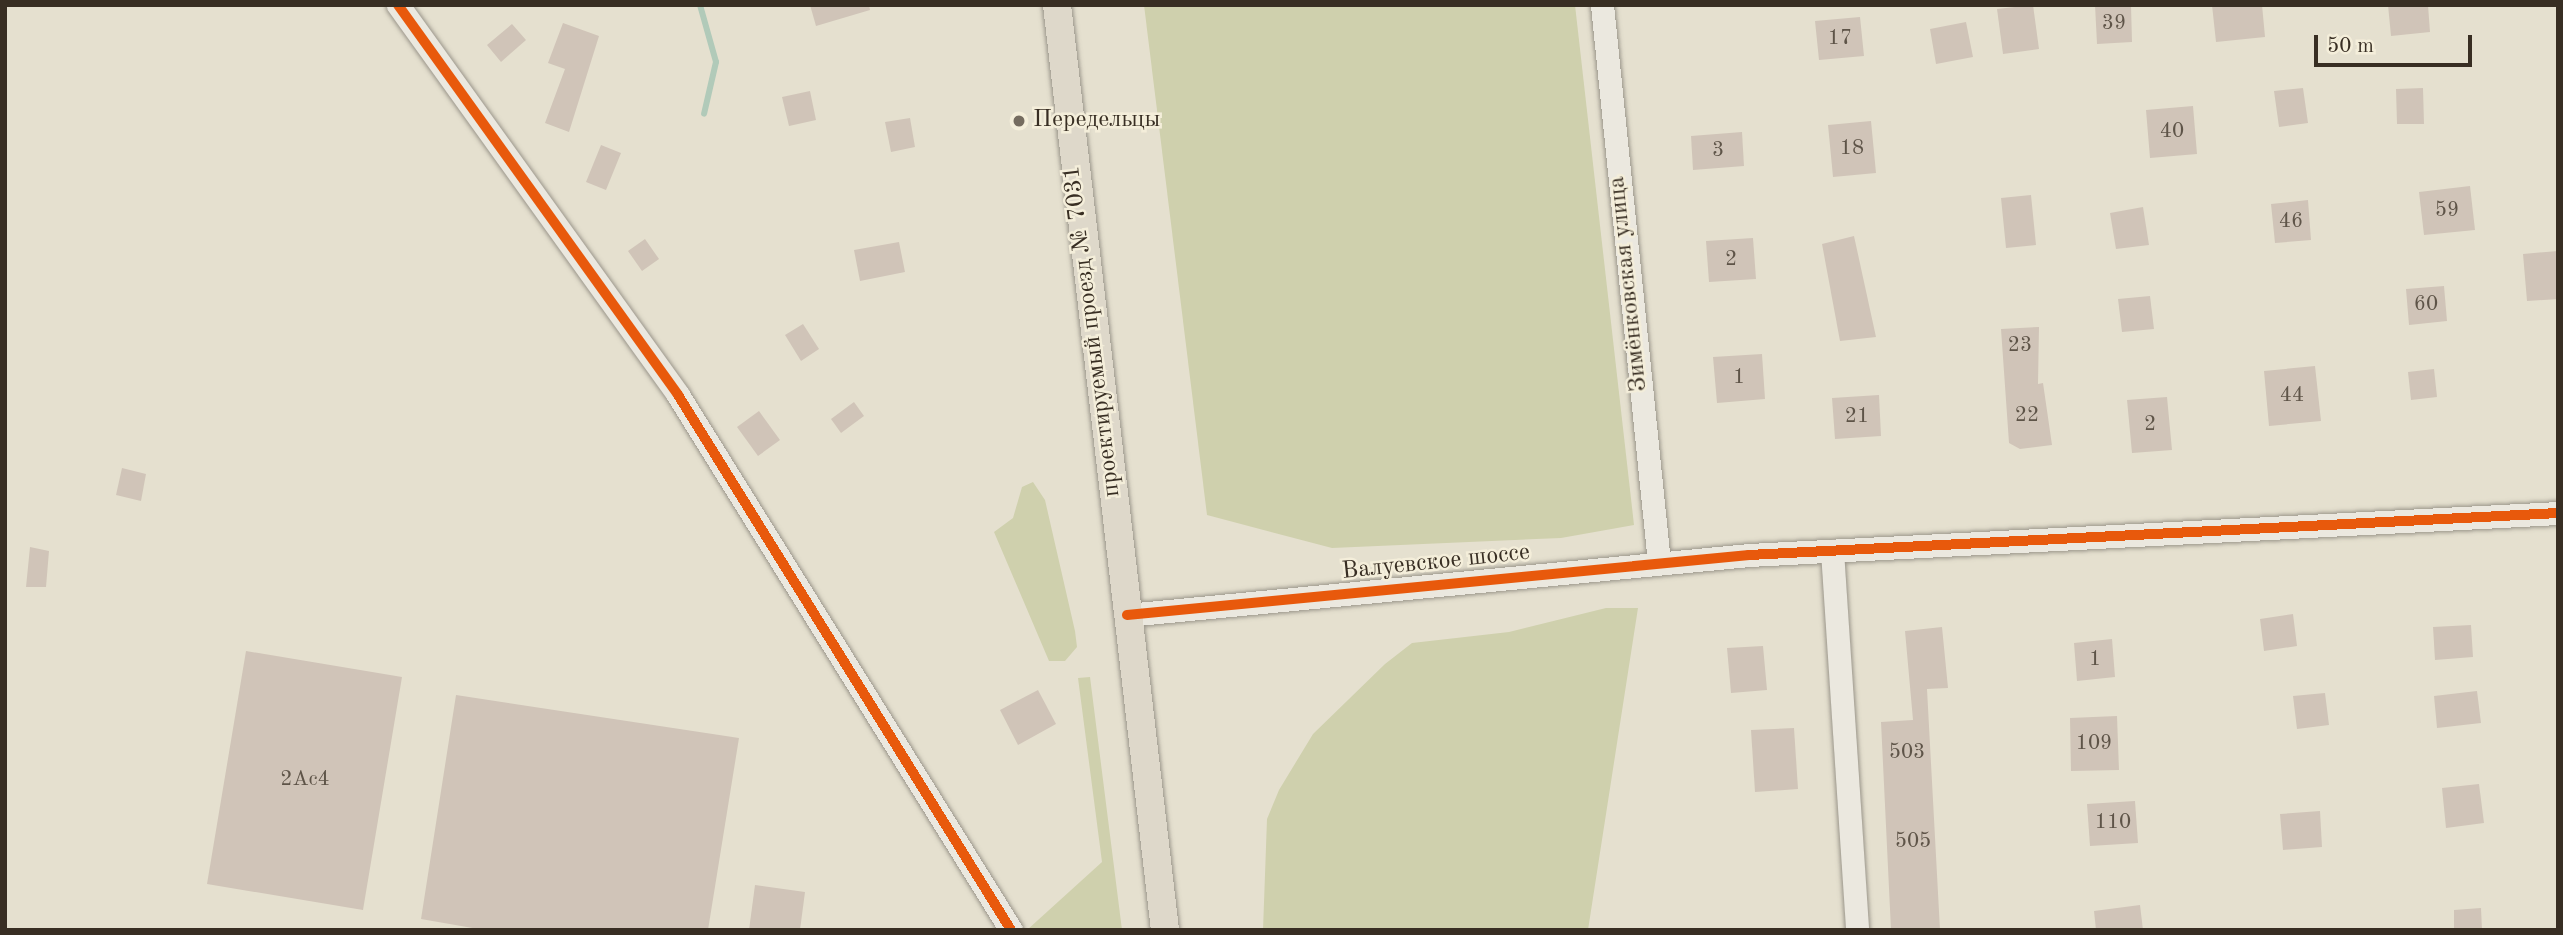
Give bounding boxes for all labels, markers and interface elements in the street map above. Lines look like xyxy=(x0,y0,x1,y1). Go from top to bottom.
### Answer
house number: 39 xyxy=(2102,11,2126,37)
scale bar xyxy=(2318,21,2476,65)
house number: 17 xyxy=(1828,26,1852,52)
text: 50 m xyxy=(2327,36,2374,57)
place label: Передельцы xyxy=(1033,107,1160,135)
marker: Передельцы xyxy=(1011,113,1027,129)
house number: 40 xyxy=(2160,119,2184,145)
house number: 18 xyxy=(1840,136,1864,162)
house number: 3 xyxy=(1712,138,1724,164)
street label: проектируемый проезд № 7031 xyxy=(1058,163,1128,499)
street label: Зимёнковская улица xyxy=(1603,175,1655,393)
house number: 59 xyxy=(2435,198,2459,224)
house number: 46 xyxy=(2279,209,2303,235)
house number: 2 xyxy=(1725,247,1737,273)
house number: 60 xyxy=(2414,292,2438,318)
house number: 23 xyxy=(2008,333,2032,359)
house number: 1 xyxy=(1733,365,1745,391)
house number: 44 xyxy=(2280,383,2304,409)
house number: 22 xyxy=(2015,403,2039,429)
house number: 21 xyxy=(1845,404,1869,430)
house number: 2 xyxy=(2144,412,2156,438)
street label: Валуевское шоссе xyxy=(1341,539,1531,587)
house number: 1 xyxy=(2089,647,2101,673)
house number: 109 xyxy=(2076,731,2112,757)
house number: 503 xyxy=(1889,740,1925,766)
house number: 2Ас4 xyxy=(280,767,330,793)
house number: 110 xyxy=(2095,810,2131,836)
house number: 505 xyxy=(1895,829,1931,855)

